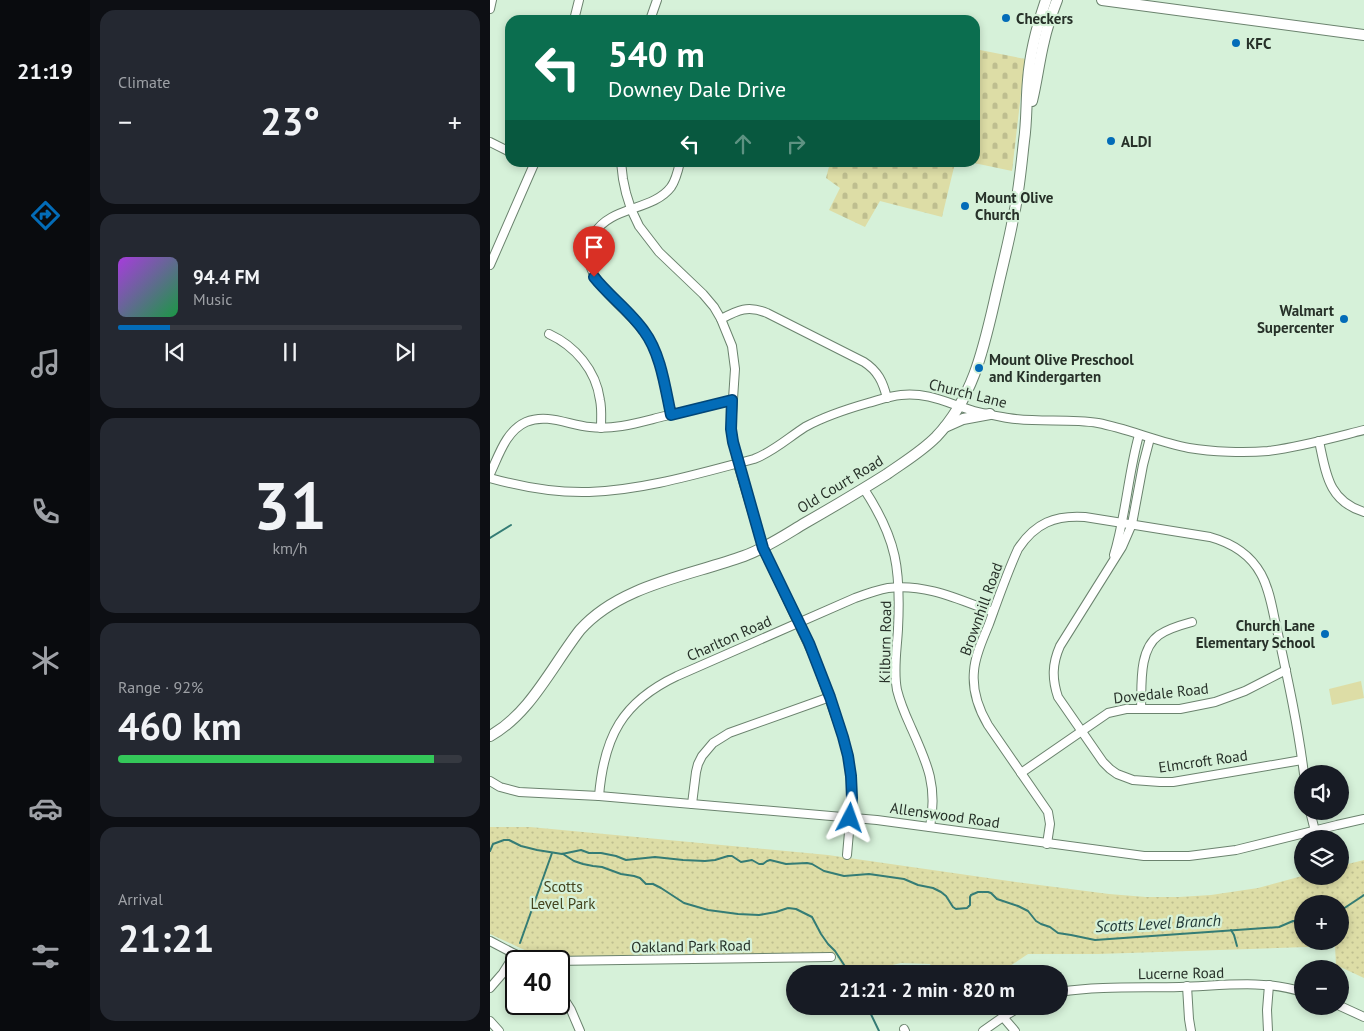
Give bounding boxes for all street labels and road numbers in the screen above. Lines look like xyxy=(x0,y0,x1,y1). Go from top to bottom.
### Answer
street label: Church Lane xyxy=(927,374,1009,412)
street label: Old Court Road xyxy=(793,451,887,517)
street label: Brownhill Road xyxy=(955,560,1007,658)
street label: Kilburn Road xyxy=(875,600,895,684)
street label: Charlton Road xyxy=(684,611,774,665)
street label: Dovedale Road xyxy=(1112,679,1210,707)
street label: Elmcroft Road xyxy=(1157,745,1249,777)
street label: Allenswood Road xyxy=(889,798,1001,832)
street label: Oakland Park Road xyxy=(631,935,751,957)
street label: Lucerne Road xyxy=(1138,963,1224,983)

